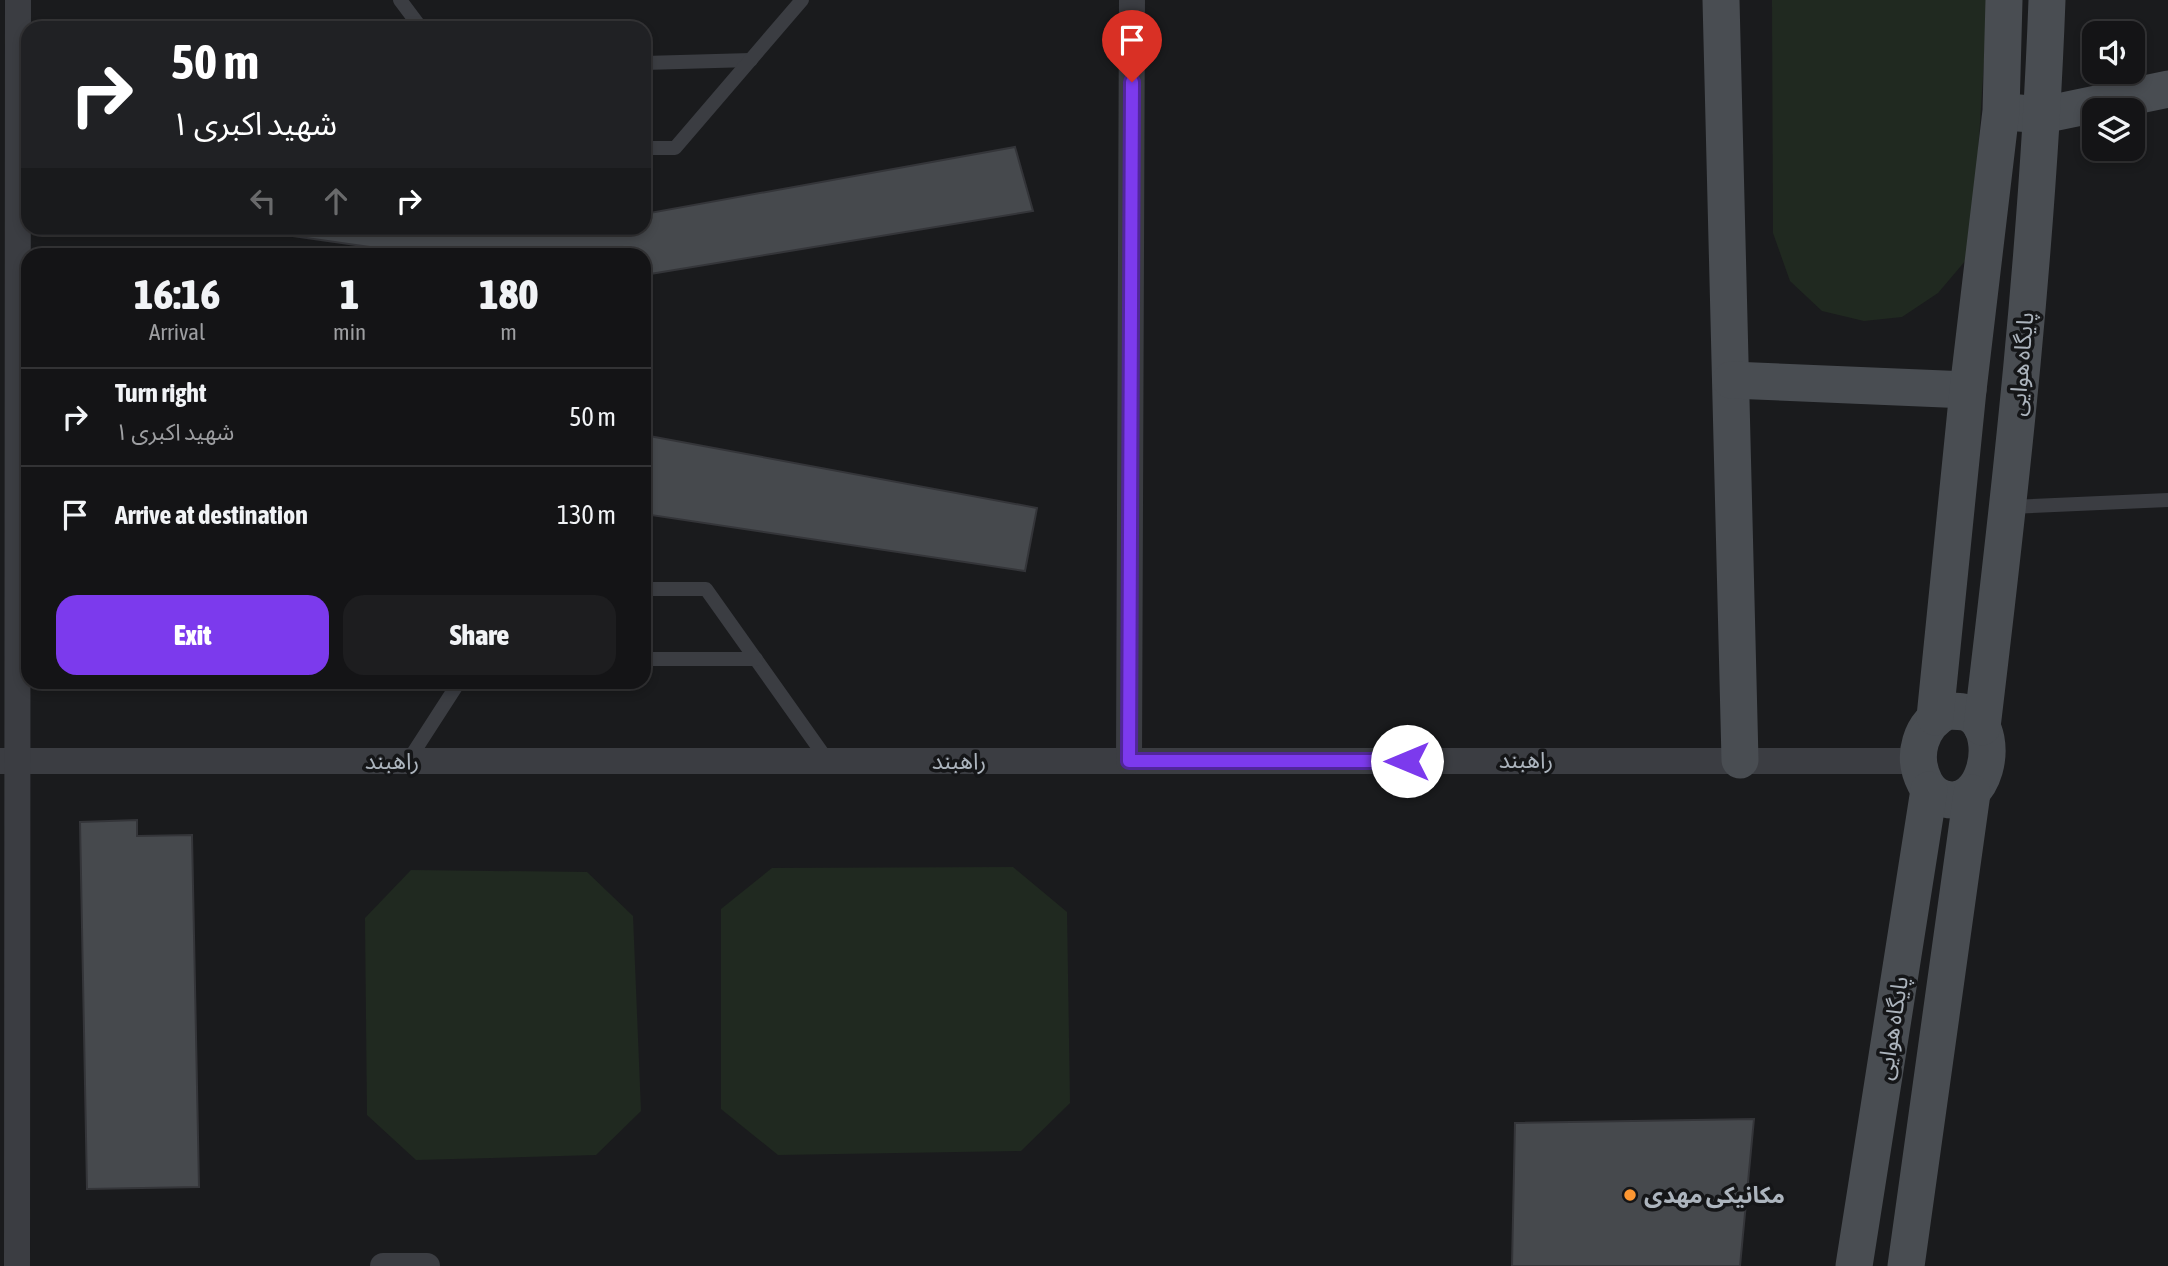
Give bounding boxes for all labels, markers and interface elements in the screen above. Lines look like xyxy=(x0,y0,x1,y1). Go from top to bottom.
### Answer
pin xyxy=(1102,10,1162,82)
icon: arrive xyxy=(1113,21,1151,59)
map controls xyxy=(2082,21,2145,161)
button: sound xyxy=(2082,21,2145,84)
text: 50 m xyxy=(171,33,259,89)
icon: right xyxy=(56,49,147,140)
button: layers xyxy=(2082,98,2145,161)
text: شهید اکبری ۱ xyxy=(171,105,337,142)
icon: left xyxy=(244,182,282,220)
icon: ahead xyxy=(317,182,355,220)
icon: right xyxy=(390,182,428,220)
text: 16:16 xyxy=(134,270,220,318)
text: 1 xyxy=(340,270,359,318)
text: 180 xyxy=(479,270,538,318)
street label: پایگاه هوایی xyxy=(2003,311,2041,417)
text: Arrival xyxy=(149,319,205,345)
text: min xyxy=(333,319,366,345)
text: m xyxy=(500,319,517,345)
text: Turn right xyxy=(115,378,206,408)
icon: right xyxy=(56,398,94,436)
text: 50 m xyxy=(569,402,616,432)
text: شهید اکبری ۱ xyxy=(115,419,234,445)
icon: arrive xyxy=(56,496,94,534)
text: Arrive at destination xyxy=(115,500,308,530)
text: 130 m xyxy=(557,500,616,530)
button: Exit xyxy=(56,595,329,675)
button: Share xyxy=(343,595,616,675)
position arrow xyxy=(1370,724,1444,798)
street label: راهبند xyxy=(1499,747,1553,774)
street label: راهبند xyxy=(365,748,419,775)
street label: راهبند xyxy=(932,748,986,775)
street label: پایگاه هوایی xyxy=(1871,974,1915,1082)
place label: مکانیکی مهدی xyxy=(1644,1182,1785,1209)
marker: مکانیکی مهدی xyxy=(1622,1187,1638,1203)

